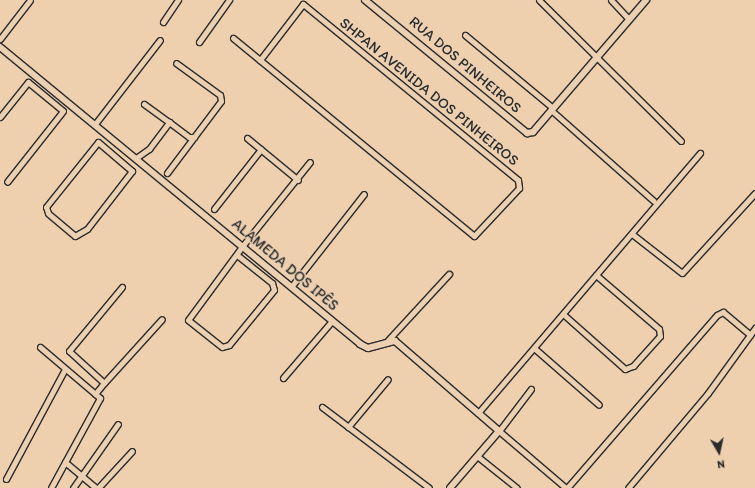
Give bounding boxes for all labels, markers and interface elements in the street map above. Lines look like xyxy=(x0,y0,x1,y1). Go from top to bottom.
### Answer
street label: RUA DOS PINHEIROS xyxy=(405,13,525,117)
street label: SHPAN AVENIDA DOS PINHEIROS xyxy=(336,14,522,170)
street label: ALAMEDA DOS IPÊS xyxy=(228,215,342,315)
north arrow xyxy=(699,432,739,472)
text: N xyxy=(716,457,726,471)

